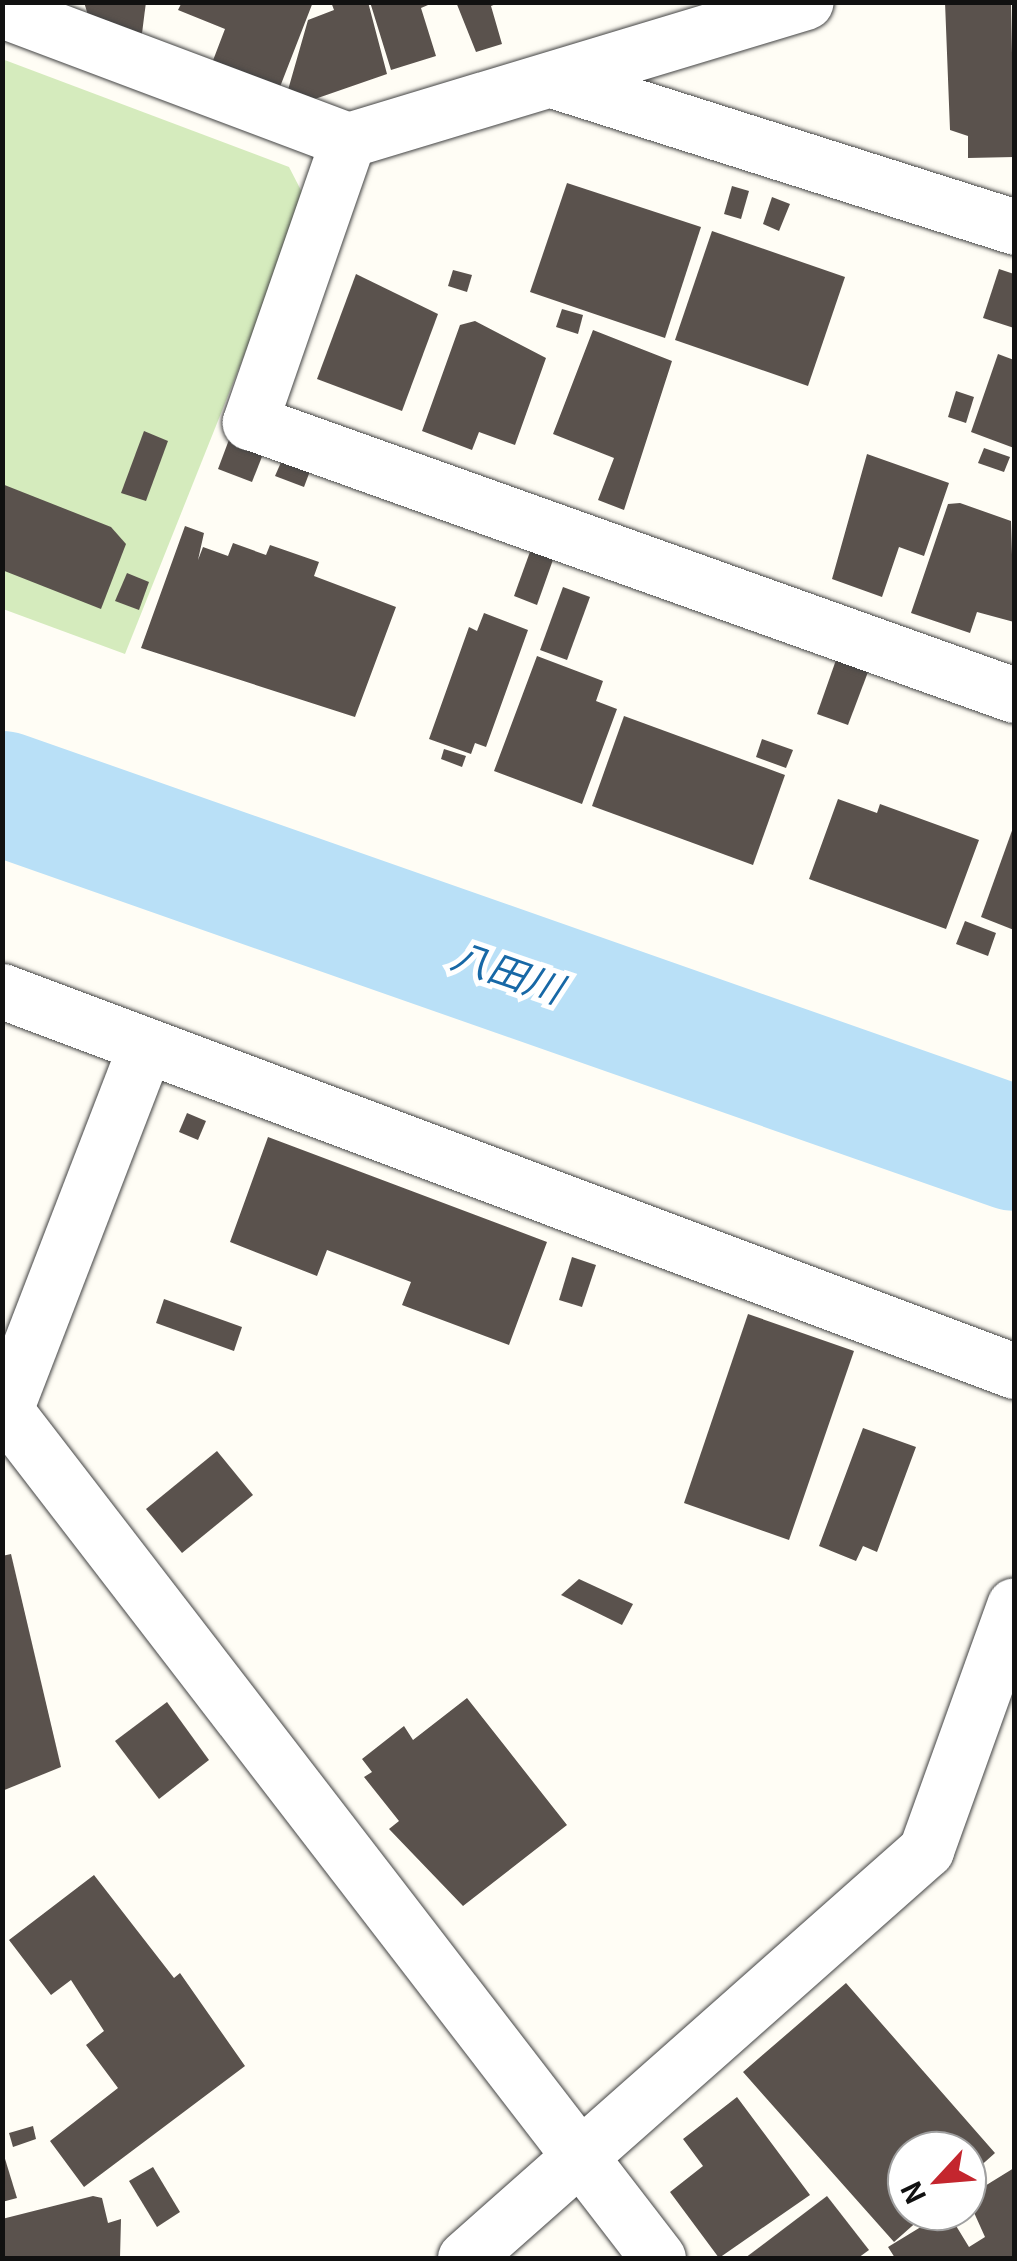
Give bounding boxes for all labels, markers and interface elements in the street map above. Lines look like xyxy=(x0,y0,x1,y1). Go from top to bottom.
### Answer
water label: 八田川 xyxy=(447,930,569,1010)
north arrow xyxy=(887,2131,987,2231)
text: N xyxy=(889,2175,934,2211)

